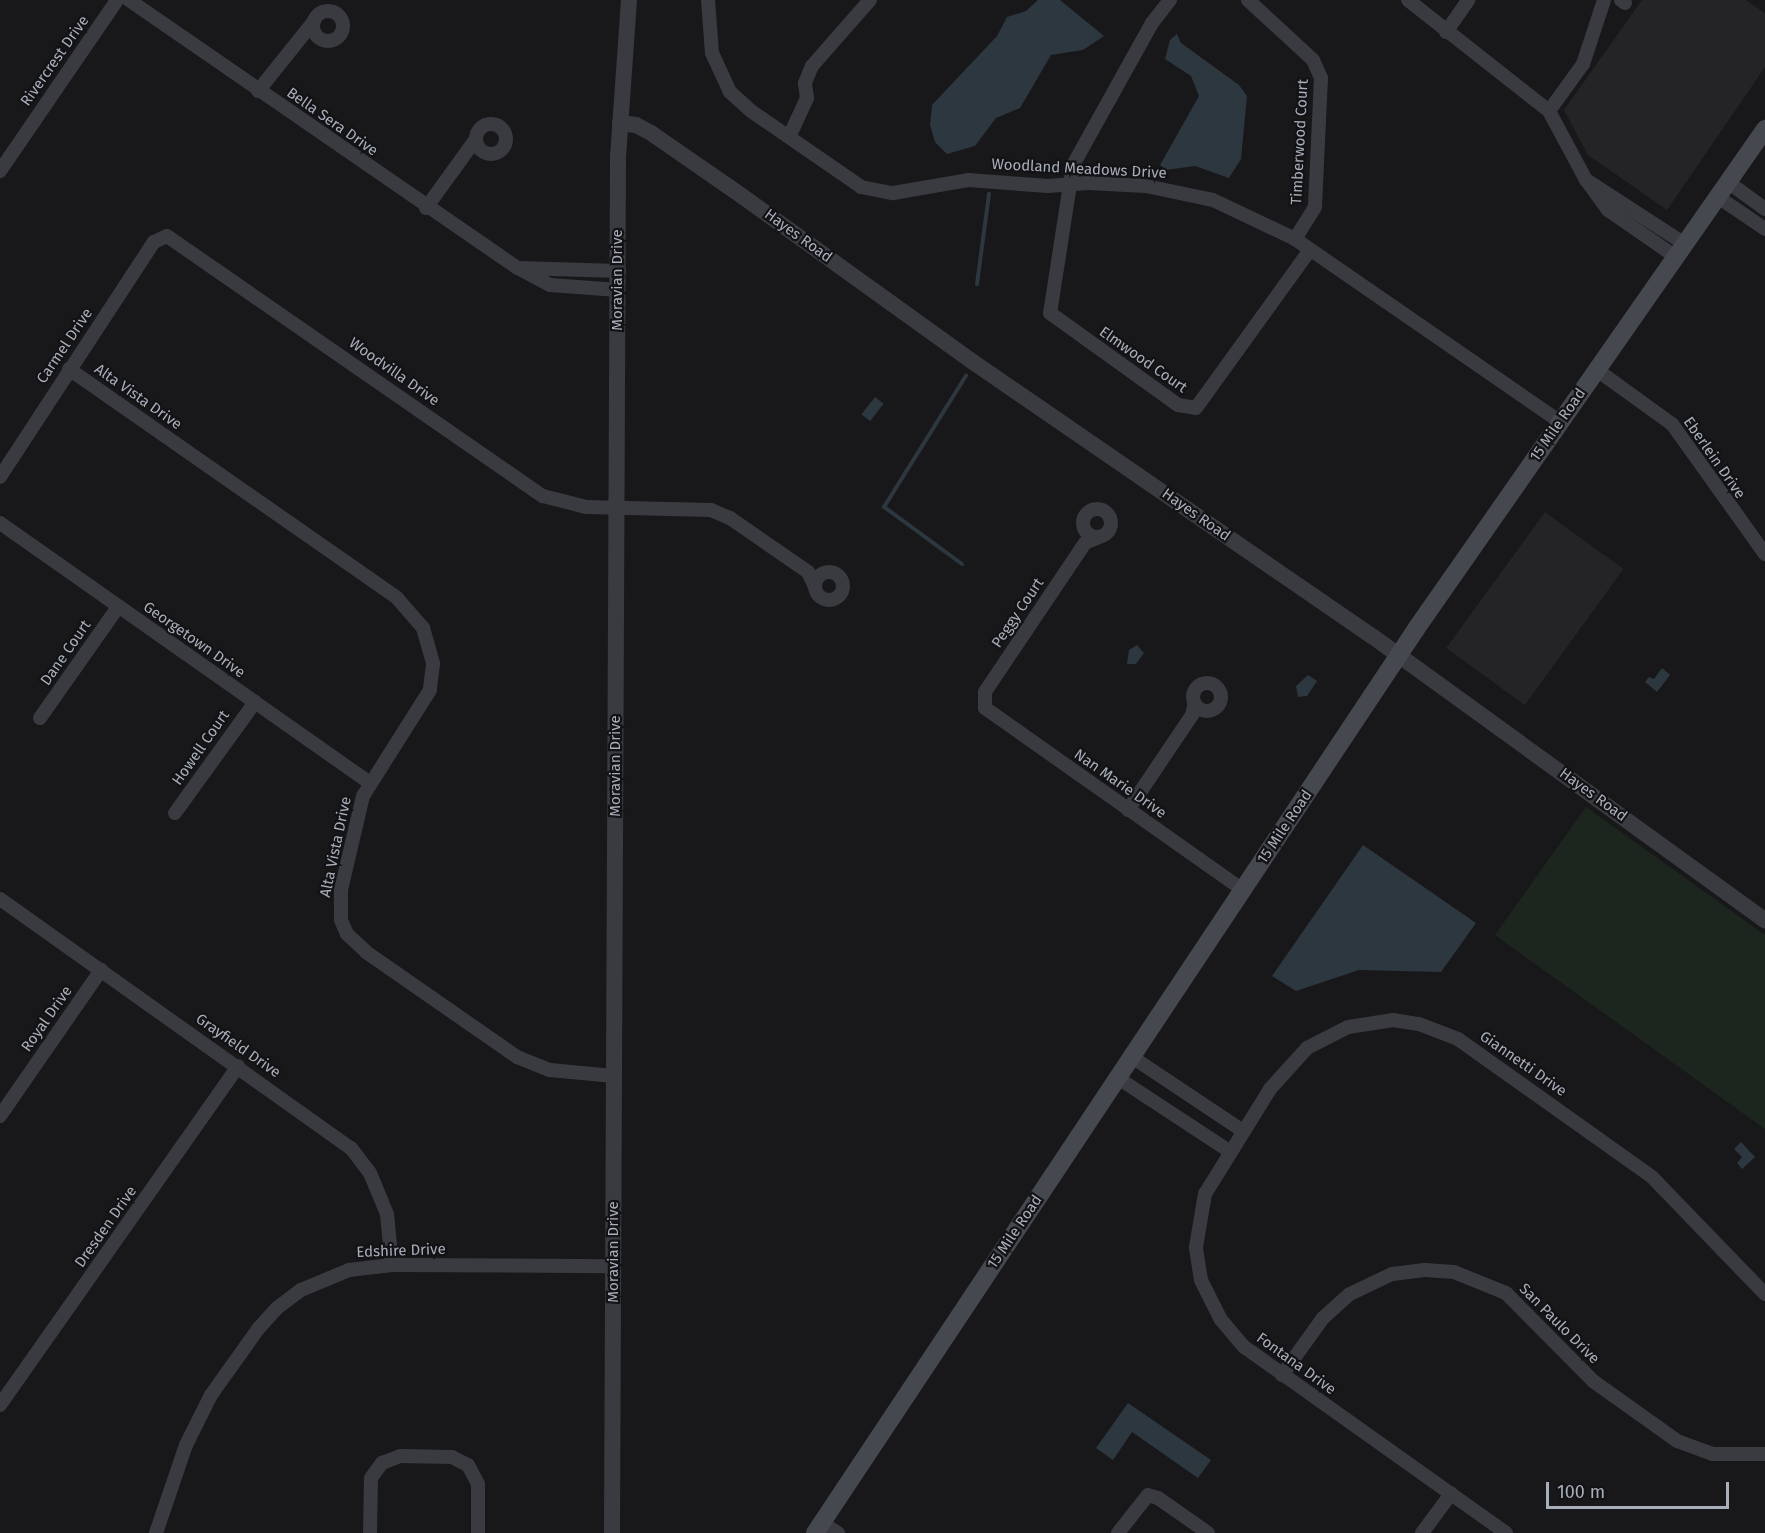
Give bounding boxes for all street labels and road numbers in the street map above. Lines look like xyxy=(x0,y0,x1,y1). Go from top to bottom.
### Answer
street label: Rivercrest Drive xyxy=(17,12,93,110)
street label: Timberwood Court xyxy=(1288,79,1312,205)
street label: Bella Sera Drive xyxy=(283,84,381,160)
street label: Woodland Meadows Drive xyxy=(991,155,1167,183)
street label: Hayes Road xyxy=(761,205,835,267)
street label: Moravian Drive xyxy=(609,229,627,331)
street label: Carmel Drive xyxy=(33,305,97,387)
street label: Elmwood Court xyxy=(1096,323,1190,397)
street label: Woodvilla Drive xyxy=(345,334,443,410)
street label: Alta Vista Drive xyxy=(91,360,185,434)
street label: 15 Mile Road xyxy=(1526,385,1590,465)
street label: Eberlein Drive xyxy=(1679,414,1749,502)
street label: Hayes Road xyxy=(1158,485,1234,545)
street label: Peggy Court xyxy=(988,575,1048,651)
street label: Georgetown Drive xyxy=(140,598,248,682)
street label: Dane Court xyxy=(37,617,95,689)
street label: Howell Court xyxy=(169,707,233,789)
street label: Moravian Drive xyxy=(607,715,625,817)
street label: Nan Marie Drive xyxy=(1070,746,1170,822)
street label: Hayes Road xyxy=(1556,764,1630,826)
street label: 15 Mile Road xyxy=(1254,787,1316,867)
street label: Alta Vista Drive xyxy=(317,795,355,899)
street label: Royal Drive xyxy=(18,983,76,1055)
street label: Grayfield Drive xyxy=(192,1010,284,1082)
street label: Giannetti Drive xyxy=(1476,1027,1570,1101)
street label: Dresden Drive xyxy=(71,1183,141,1271)
street label: 15 Mile Road xyxy=(984,1192,1046,1272)
street label: Moravian Drive xyxy=(605,1201,623,1303)
street label: Edshire Drive xyxy=(356,1240,446,1262)
street label: San Paulo Drive xyxy=(1515,1280,1603,1368)
street label: Fontana Drive xyxy=(1253,1329,1339,1399)

